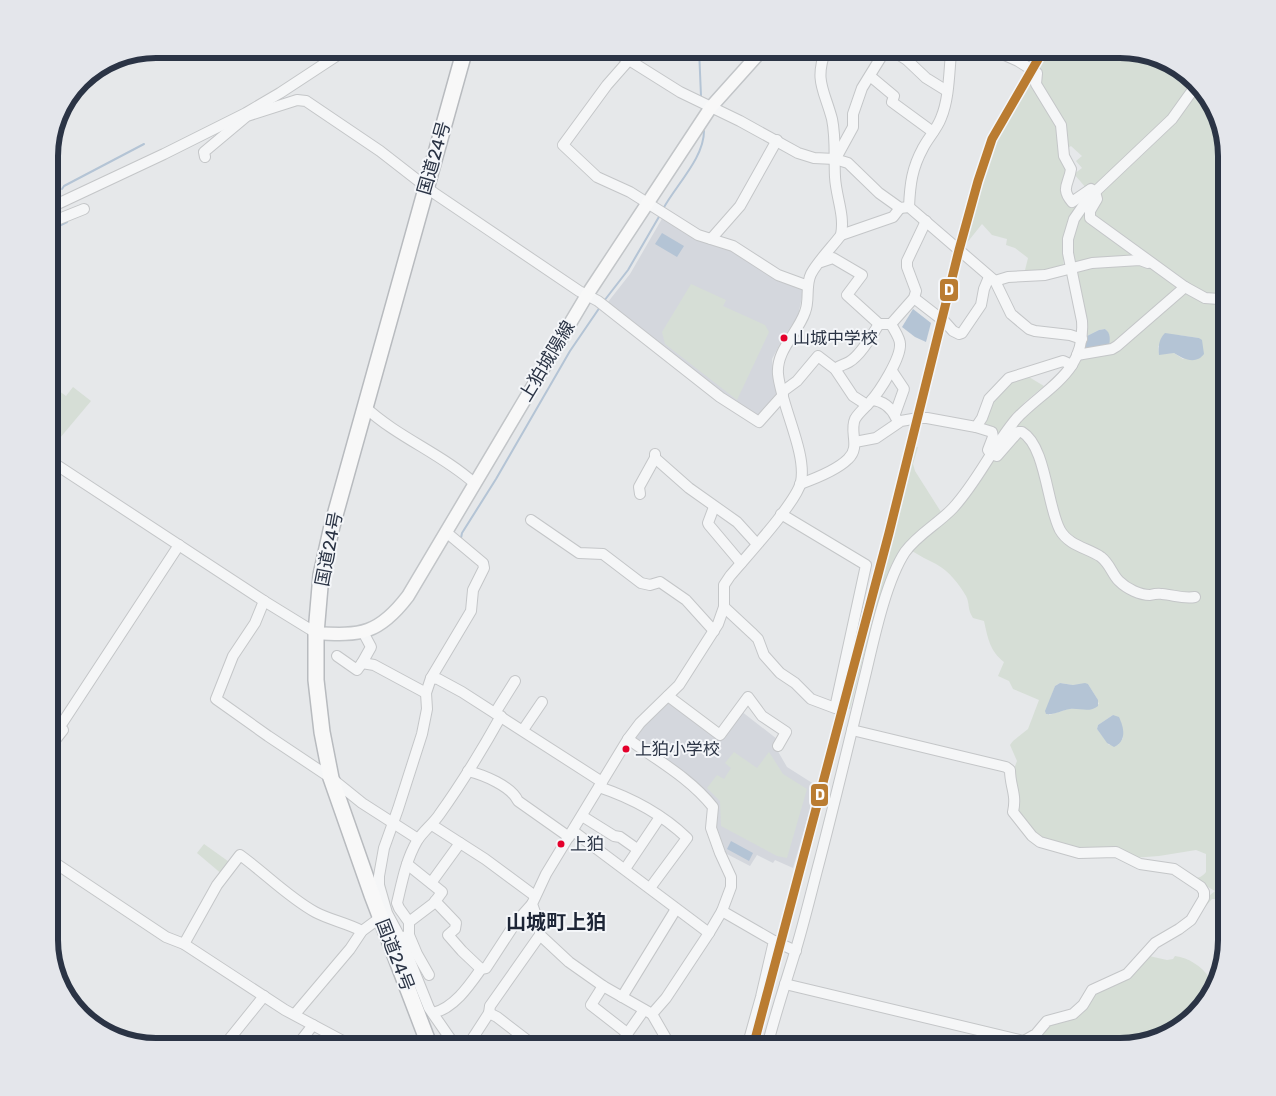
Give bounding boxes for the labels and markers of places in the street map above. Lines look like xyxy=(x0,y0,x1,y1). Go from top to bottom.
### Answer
place label: 山城中学校 xyxy=(793,328,878,348)
marker: 山城中学校 xyxy=(779,333,789,343)
place label: 上狛小学校 xyxy=(635,739,720,759)
marker: 上狛小学校 xyxy=(621,744,631,754)
place label: 上狛 xyxy=(570,834,604,854)
marker: 上狛 xyxy=(556,839,566,849)

